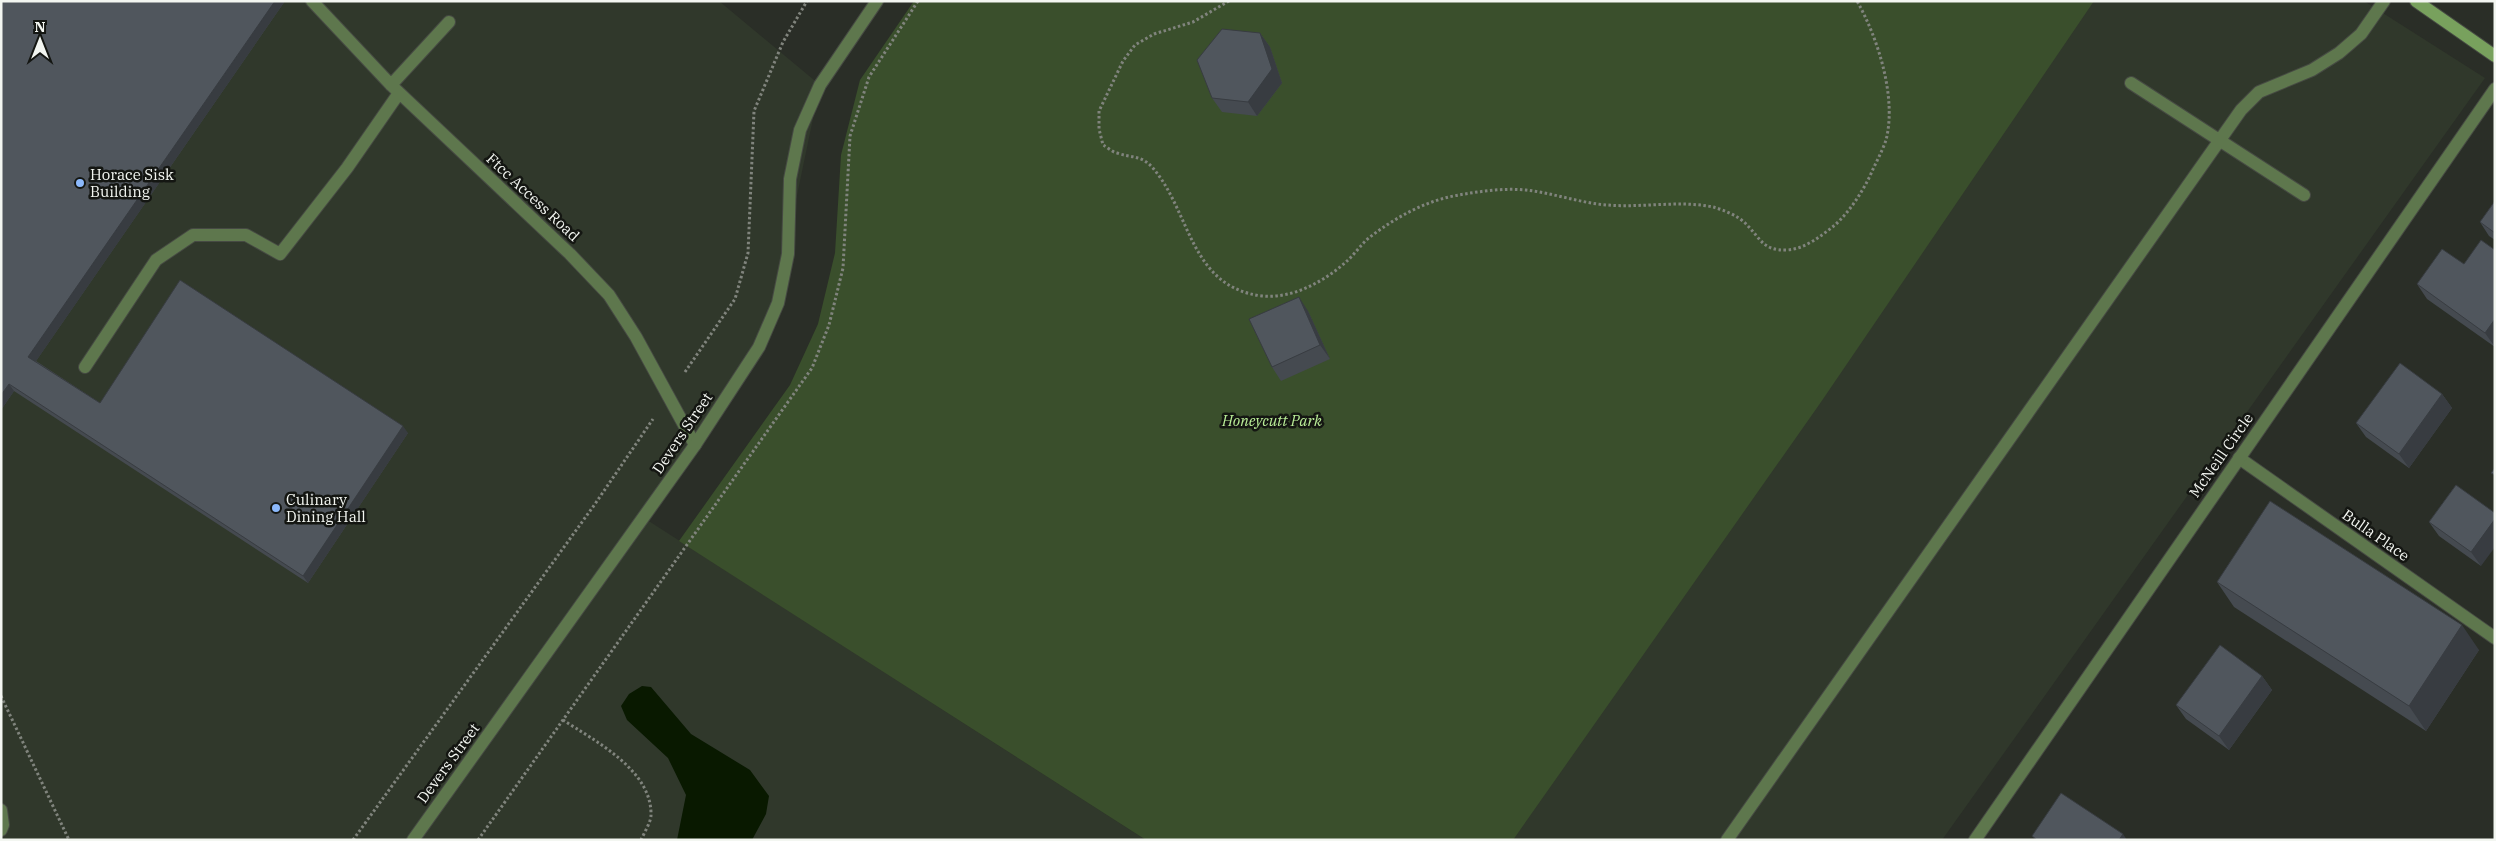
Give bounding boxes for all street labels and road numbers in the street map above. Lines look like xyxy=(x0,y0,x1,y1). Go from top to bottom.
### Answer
street label: Ftcc Access Road xyxy=(482,149,584,245)
street label: Devers Street xyxy=(648,389,716,477)
street label: McNeill Circle xyxy=(2185,409,2257,501)
street label: Bulla Place xyxy=(2339,505,2413,565)
street label: Devers Street xyxy=(413,719,483,807)

